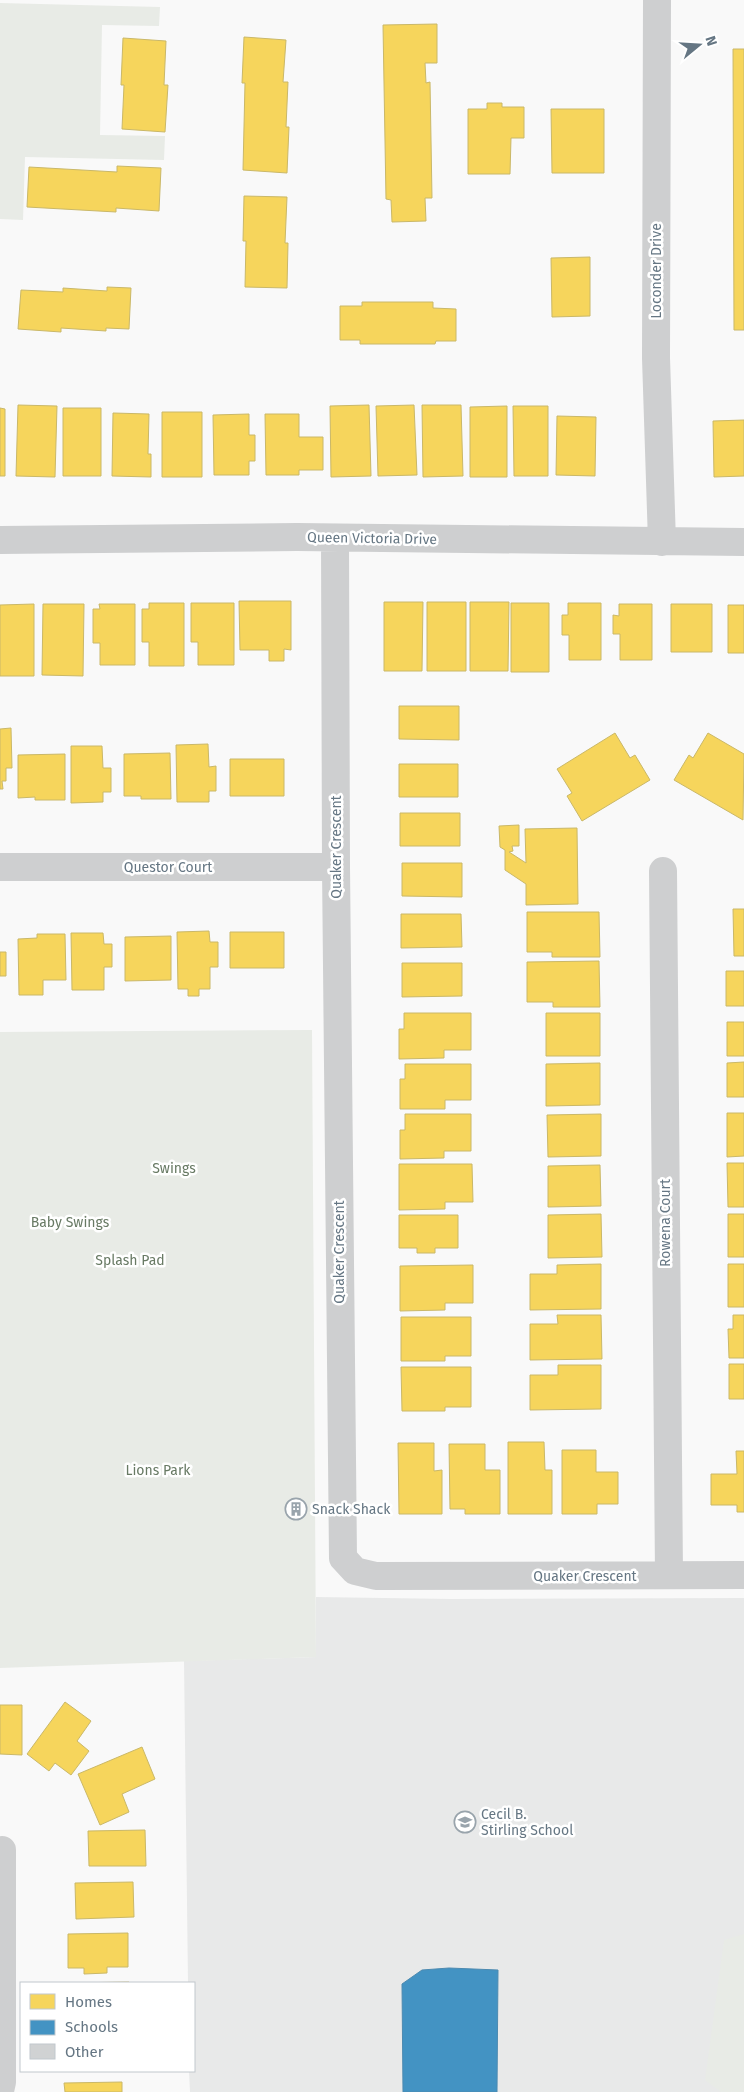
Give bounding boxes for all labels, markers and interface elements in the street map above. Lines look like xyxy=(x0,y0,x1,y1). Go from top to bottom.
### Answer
north arrow xyxy=(674,20,724,70)
text: N xyxy=(701,34,720,48)
street label: Loconder Drive xyxy=(648,223,665,319)
street label: Queen Victoria Drive xyxy=(307,529,437,548)
street label: Quaker Crescent xyxy=(328,794,345,899)
street label: Questor Court xyxy=(124,859,213,876)
park label: Swings xyxy=(152,1160,196,1177)
street label: Rowena Court xyxy=(657,1178,674,1267)
street label: Quaker Crescent xyxy=(331,1199,348,1304)
park label: Baby Swings xyxy=(31,1214,110,1231)
park label: Splash Pad xyxy=(95,1252,165,1269)
park label: Lions Park xyxy=(125,1462,191,1479)
building icon: Snack Shack xyxy=(284,1497,308,1521)
place label: Snack Shack xyxy=(312,1501,391,1518)
street label: Quaker Crescent xyxy=(533,1568,638,1585)
place label: Cecil B. Stirling School xyxy=(481,1806,573,1839)
school or university icon: Cecil B. Stirling School xyxy=(453,1810,477,1834)
legend xyxy=(20,1982,195,2072)
text: Homes xyxy=(65,1993,112,2011)
text: Schools xyxy=(65,2018,118,2036)
text: Other xyxy=(65,2043,104,2061)

